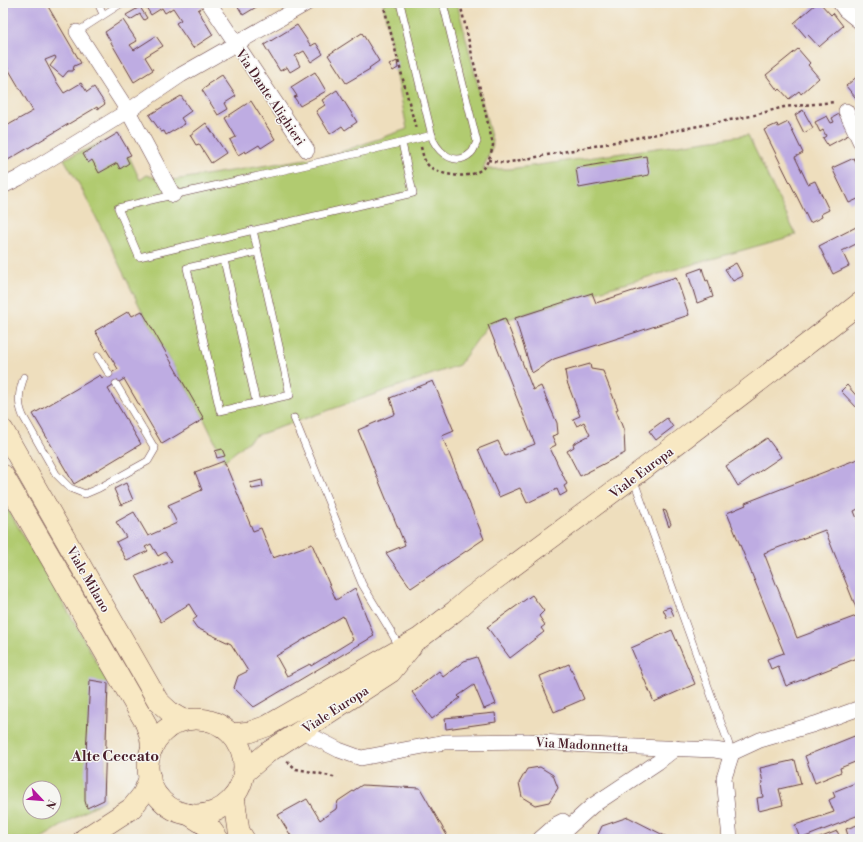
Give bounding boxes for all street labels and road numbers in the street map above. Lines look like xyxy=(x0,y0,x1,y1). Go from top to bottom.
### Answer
street label: Via Dante Alighieri xyxy=(231,45,308,149)
street label: Viale Europa xyxy=(606,443,677,503)
street label: Viale Milano xyxy=(62,543,114,615)
street label: Viale Europa xyxy=(299,682,372,738)
street label: Via Madonnetta xyxy=(534,735,629,755)

